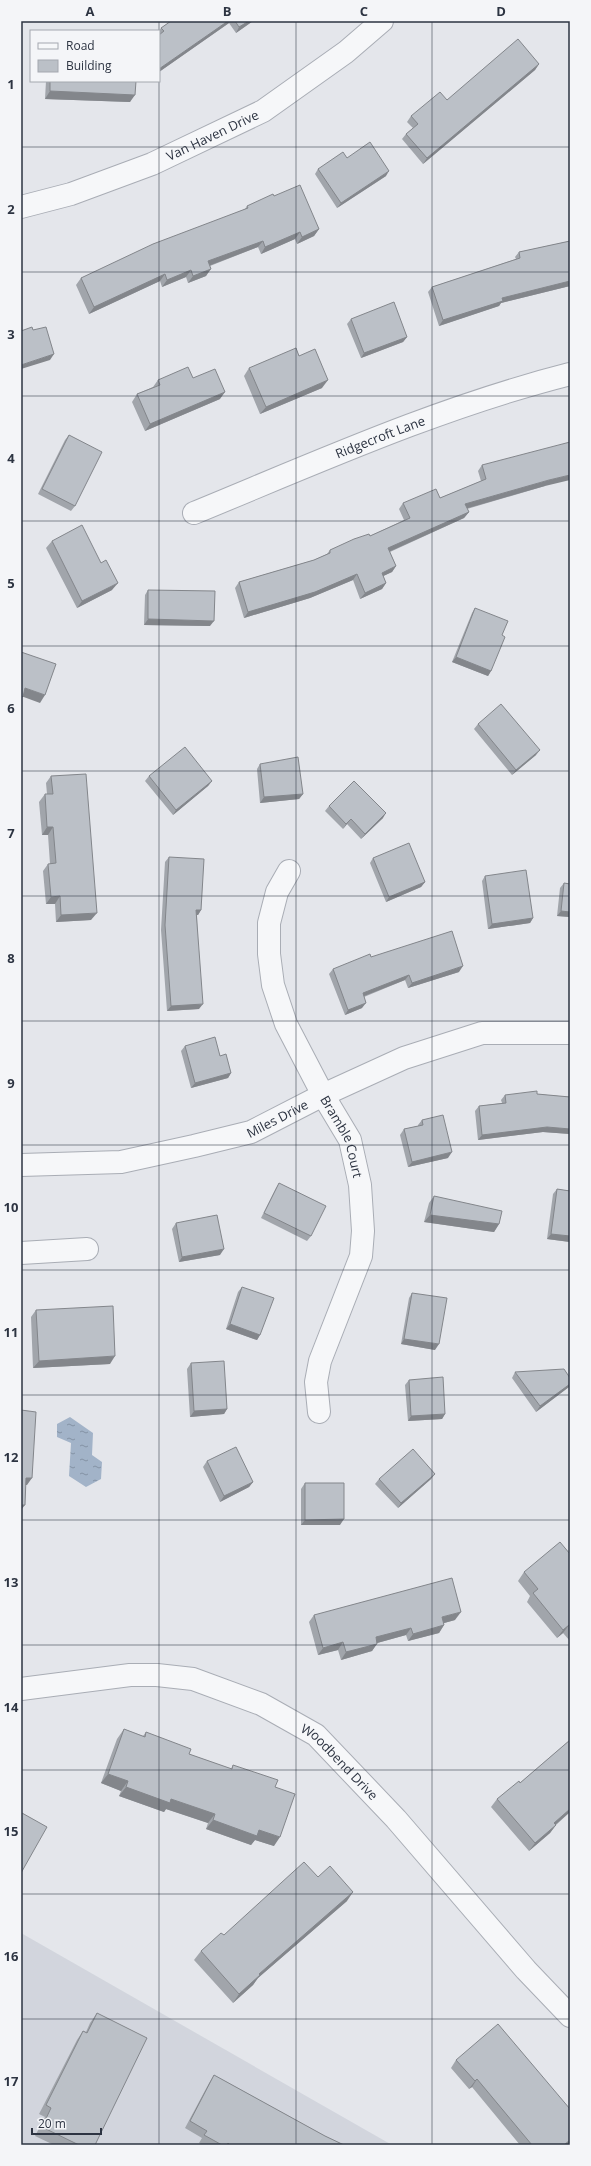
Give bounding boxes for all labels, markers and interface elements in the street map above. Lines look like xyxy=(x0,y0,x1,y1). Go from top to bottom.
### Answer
text: A xyxy=(86,2,95,20)
text: B xyxy=(223,2,232,20)
text: C xyxy=(360,2,368,20)
text: D xyxy=(496,2,506,20)
legend xyxy=(30,30,160,82)
text: Road xyxy=(66,37,95,54)
text: Building xyxy=(66,57,112,74)
text: 1 xyxy=(7,75,15,93)
street label: Van Haven Drive xyxy=(163,105,262,165)
text: 2 xyxy=(7,200,15,218)
text: 3 xyxy=(7,325,15,343)
street label: Ridgecroft Lane xyxy=(333,411,427,463)
text: 4 xyxy=(7,449,15,467)
text: 5 xyxy=(7,574,15,592)
text: 6 xyxy=(7,699,15,717)
text: 7 xyxy=(7,824,15,842)
text: 8 xyxy=(7,949,15,967)
text: 9 xyxy=(7,1074,15,1092)
street label: Bramble Court xyxy=(316,1092,367,1180)
street label: Miles Drive xyxy=(243,1095,311,1142)
text: 10 xyxy=(4,1198,18,1216)
text: 11 xyxy=(4,1323,18,1341)
text: 12 xyxy=(4,1448,19,1466)
text: 13 xyxy=(4,1573,18,1591)
text: 14 xyxy=(4,1698,19,1716)
street label: Woodbend Drive xyxy=(298,1719,382,1804)
text: 15 xyxy=(4,1822,18,1840)
text: 16 xyxy=(4,1947,19,1965)
text: 17 xyxy=(4,2072,19,2090)
scale bar xyxy=(32,2110,101,2136)
text: 20 m xyxy=(38,2115,66,2132)

